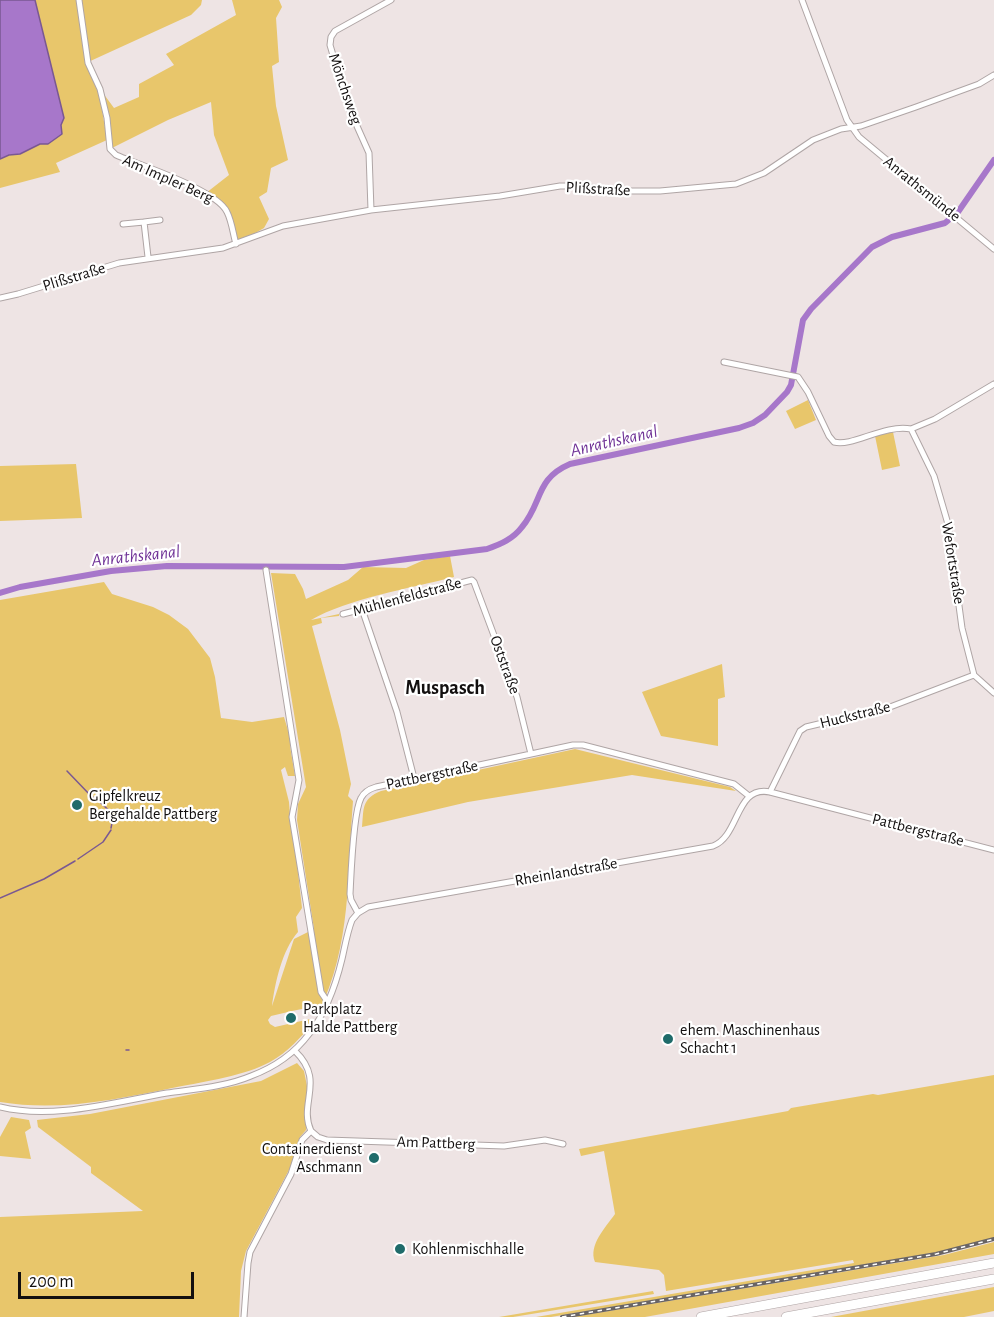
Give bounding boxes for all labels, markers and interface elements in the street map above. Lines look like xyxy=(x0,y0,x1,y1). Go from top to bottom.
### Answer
street label: Mönchsweg xyxy=(324,51,366,127)
street label: Am Impler Berg xyxy=(120,150,216,208)
street label: Anrathsmünde xyxy=(880,152,964,226)
street label: Plißstraße xyxy=(565,178,631,200)
street label: Plißstraße xyxy=(40,258,108,296)
water label: Anrathskanal xyxy=(568,420,660,462)
street label: Wefortstraße xyxy=(937,520,969,606)
water label: Anrathskanal xyxy=(91,541,181,571)
street label: Mühlenfeldstraße xyxy=(350,573,464,621)
street label: Oststraße xyxy=(486,633,524,697)
district label: Muspasch xyxy=(405,676,485,700)
street label: Huckstraße xyxy=(818,697,892,733)
street label: Pattbergstraße xyxy=(384,756,480,794)
place label: Gipfelkreuz Bergehalde Pattberg xyxy=(89,786,217,824)
marker: Gipfelkreuz Bergehalde Pattberg xyxy=(70,798,84,812)
street label: Pattbergstraße xyxy=(870,809,966,851)
street label: Rheinlandstraße xyxy=(513,854,619,890)
place label: Parkplatz Halde Pattberg xyxy=(303,999,397,1037)
marker: Parkplatz Halde Pattberg xyxy=(284,1011,298,1025)
place label: ehem. Maschinenhaus Schacht 1 xyxy=(680,1020,820,1058)
marker: ehem. Maschinenhaus Schacht 1 xyxy=(661,1032,675,1046)
street label: Am Pattberg xyxy=(396,1132,476,1154)
place label: Containerdienst Aschmann xyxy=(262,1139,362,1177)
marker: Containerdienst Aschmann xyxy=(367,1151,381,1165)
place label: Kohlenmischhalle xyxy=(412,1239,524,1259)
marker: Kohlenmischhalle xyxy=(393,1242,407,1256)
scale bar xyxy=(21,1260,196,1298)
text: 200 m xyxy=(29,1273,74,1291)

